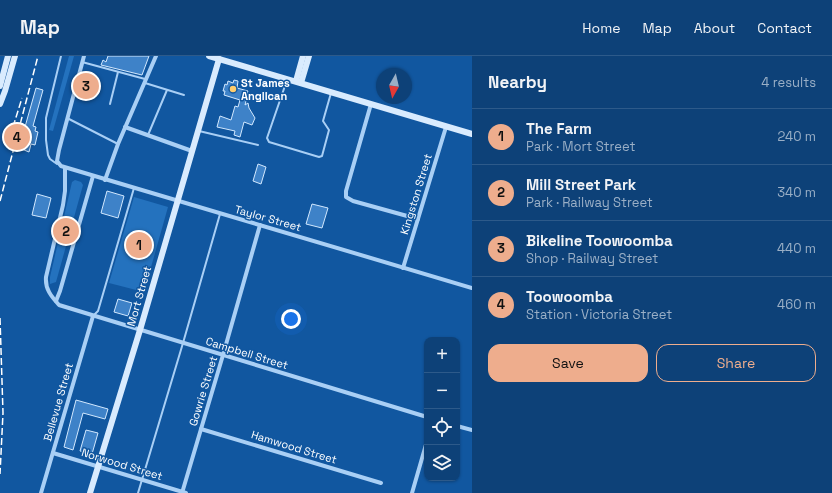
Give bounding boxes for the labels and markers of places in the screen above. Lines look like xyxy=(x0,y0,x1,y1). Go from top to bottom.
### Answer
pin: 3 xyxy=(73,71,99,101)
place label: St James Anglican xyxy=(241,76,290,103)
marker: St James Anglican xyxy=(228,84,238,94)
pin: 4 xyxy=(4,122,30,152)
pin: 2 xyxy=(53,216,79,246)
pin: 1 xyxy=(126,230,152,260)

